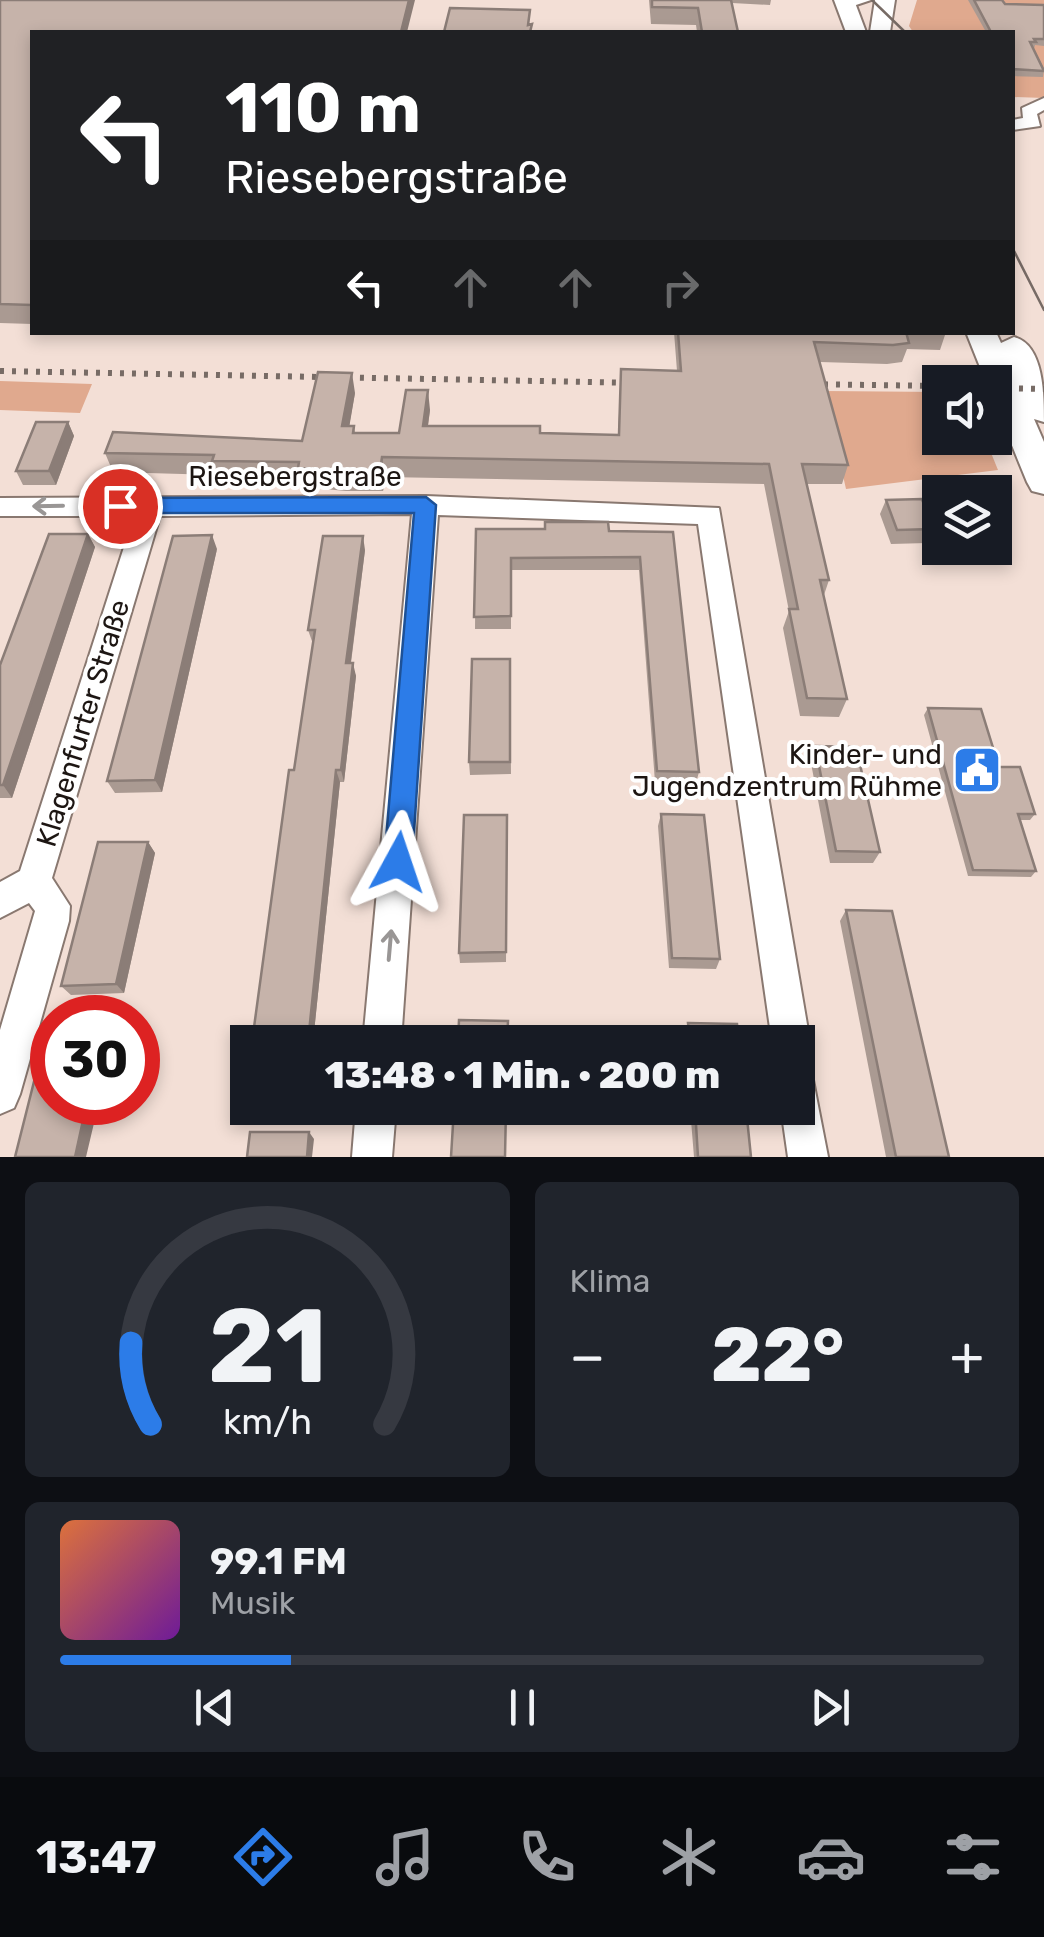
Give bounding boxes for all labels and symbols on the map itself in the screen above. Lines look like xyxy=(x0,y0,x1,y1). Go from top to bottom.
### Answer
street label: Riesebergstraße xyxy=(188,460,402,493)
pin xyxy=(78,464,163,549)
one-way arrow xyxy=(33,496,66,516)
street label: Klagenfurter Straße xyxy=(30,596,136,850)
place label: Kinder- und Jugendzentrum Rühme xyxy=(632,738,942,803)
public building icon: Kinder- und Jugendzentrum Rühme xyxy=(951,744,1003,796)
position arrow xyxy=(346,810,450,914)
one-way arrow xyxy=(381,930,400,962)
speed limit sign: 30 xyxy=(30,995,160,1125)

